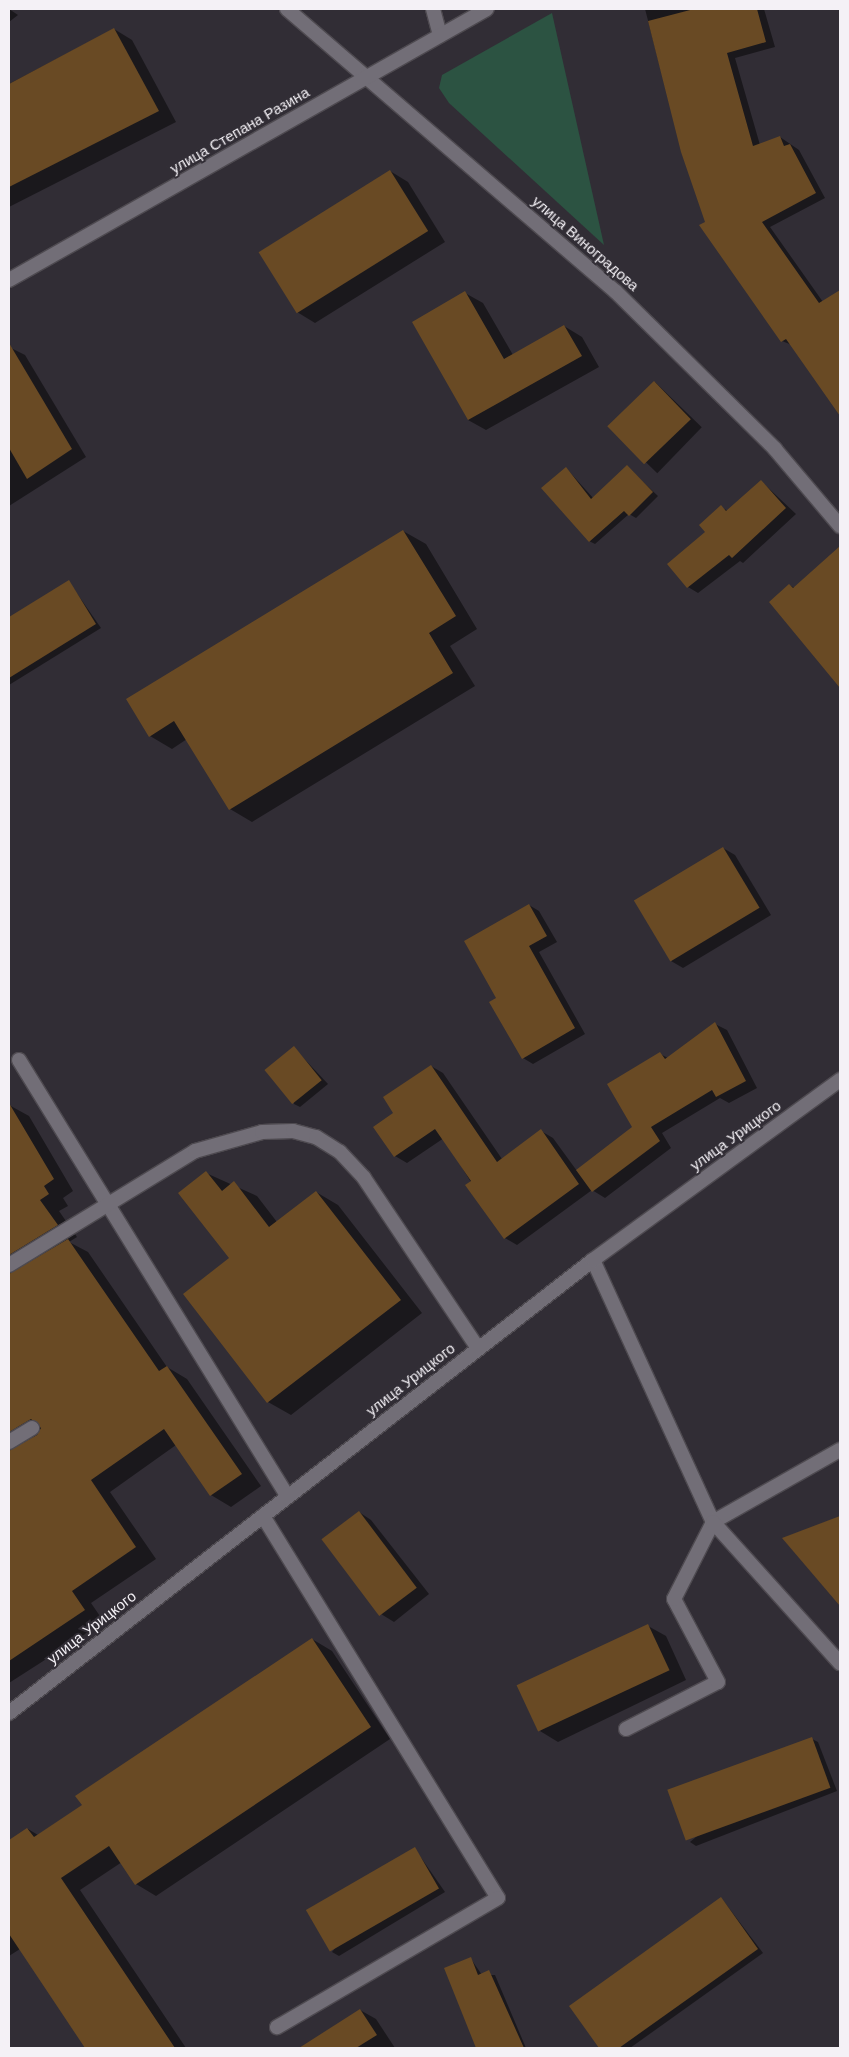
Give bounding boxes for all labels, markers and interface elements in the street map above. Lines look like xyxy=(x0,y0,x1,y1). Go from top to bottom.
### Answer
street label: улица Степана Разина xyxy=(167,84,313,178)
street label: улица Виноградова xyxy=(528,193,642,295)
street label: улица Урицкого xyxy=(687,1097,785,1175)
street label: улица Урицкого xyxy=(363,1340,459,1420)
street label: улица Урицкого xyxy=(44,1588,140,1668)

